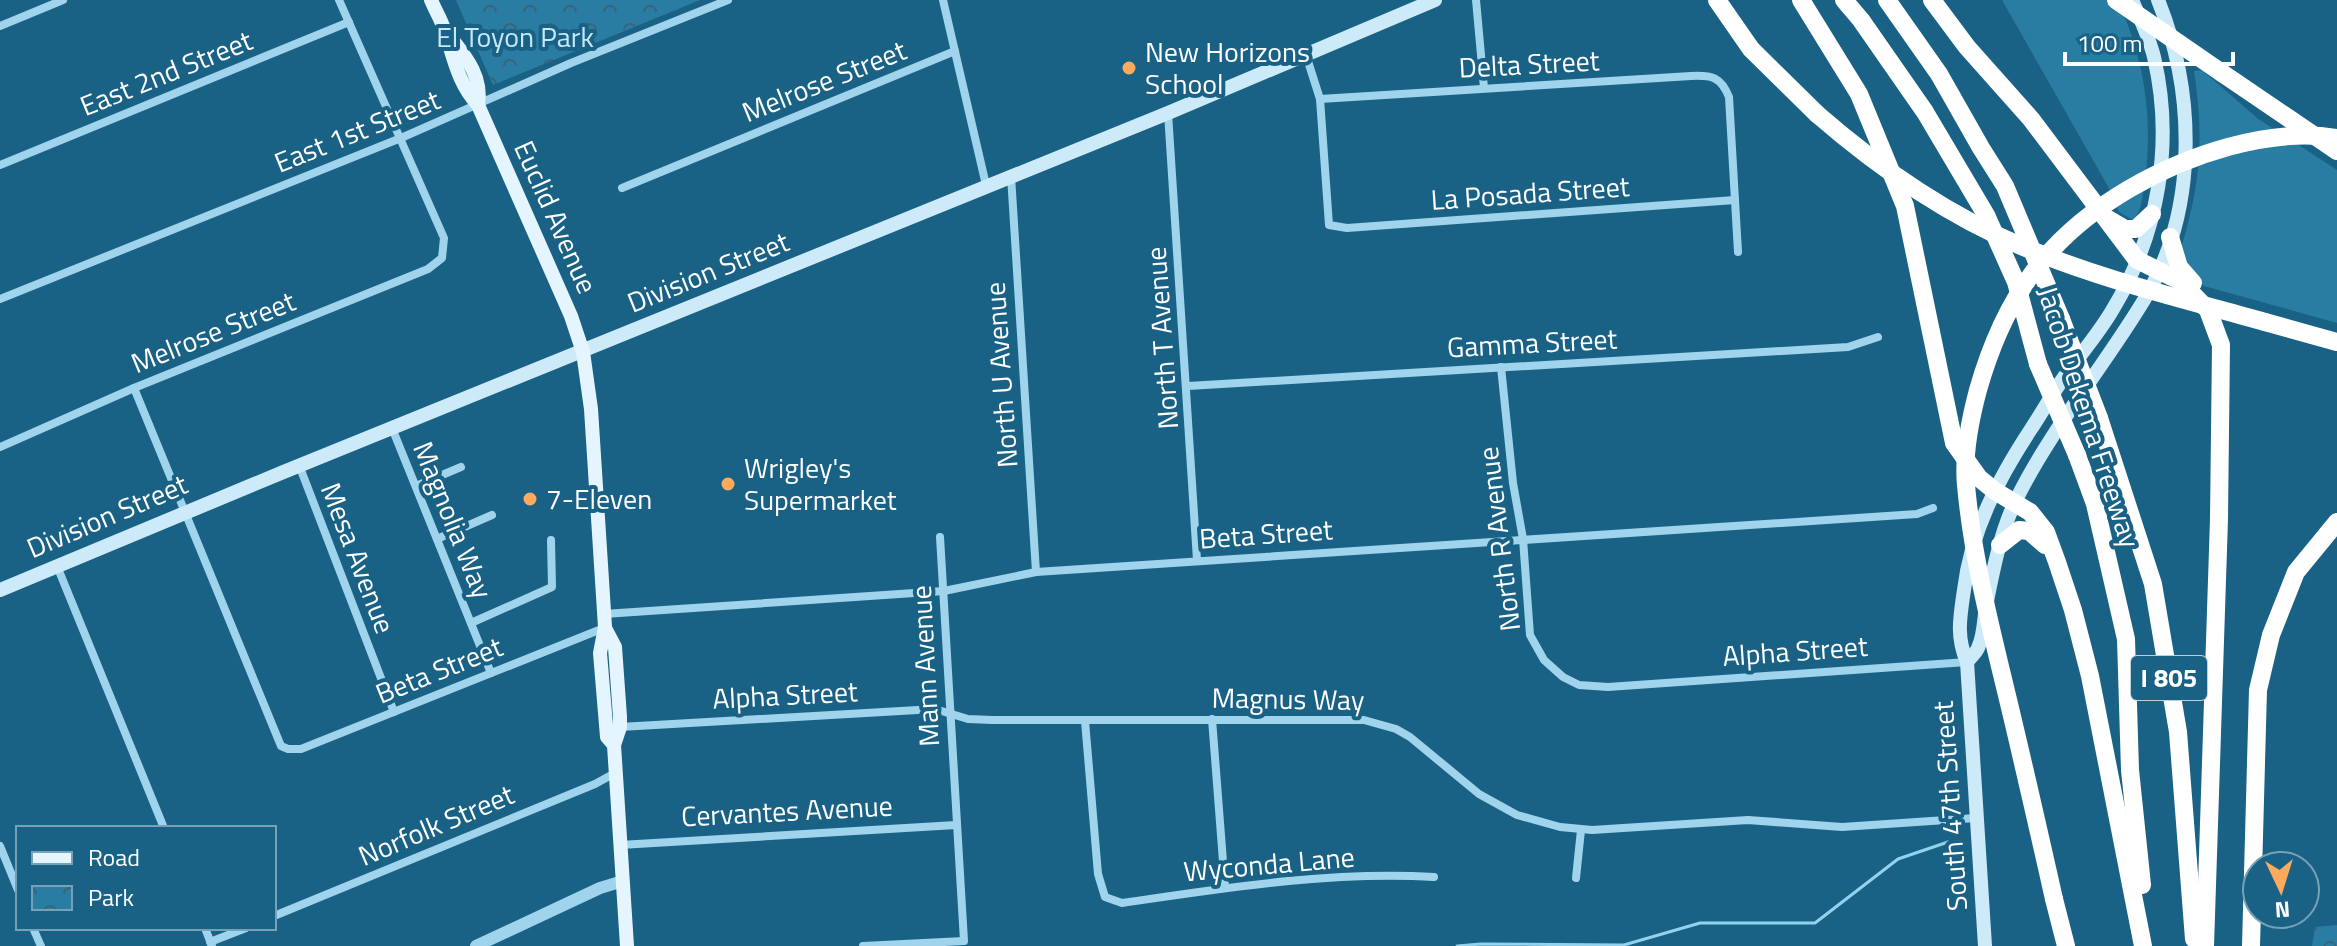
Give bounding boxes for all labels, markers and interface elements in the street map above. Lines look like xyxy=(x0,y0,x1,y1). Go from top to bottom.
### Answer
park label: El Toyon Park xyxy=(436,15,594,58)
scale bar xyxy=(2065,16,2233,66)
street label: East 2nd Street xyxy=(73,18,259,127)
text: 100 m xyxy=(2077,25,2143,61)
street label: Melrose Street xyxy=(735,28,913,133)
place label: New Horizons School xyxy=(1145,30,1310,105)
street label: Delta Street xyxy=(1458,38,1601,89)
marker: New Horizons School xyxy=(1120,59,1138,77)
street label: East 1st Street xyxy=(267,78,446,183)
street label: Euclid Avenue xyxy=(504,133,609,300)
street label: La Posada Street xyxy=(1429,164,1631,221)
street label: Division Street xyxy=(620,219,795,324)
street label: North T Avenue xyxy=(1134,245,1189,431)
street label: Melrose Street xyxy=(124,279,302,384)
street label: Jacob Dekema Freeway xyxy=(2027,280,2152,553)
street label: North U Avenue xyxy=(973,281,1028,469)
street label: Gamma Street xyxy=(1446,317,1618,368)
street label: Magnolia Way xyxy=(402,435,505,605)
street label: North R Avenue xyxy=(1466,444,1531,634)
place label: Wrigley's Supermarket xyxy=(744,446,897,521)
street label: Division Street xyxy=(20,462,194,569)
marker: Wrigley's Supermarket xyxy=(719,475,737,493)
street label: Mesa Avenue xyxy=(310,476,407,639)
place label: 7-Eleven xyxy=(546,477,652,520)
marker: 7-Eleven xyxy=(521,490,539,508)
street label: Beta Street xyxy=(1198,507,1334,560)
street label: Mann Avenue xyxy=(899,584,950,748)
street label: Alpha Street xyxy=(1721,624,1869,677)
street label: Beta Street xyxy=(369,625,509,714)
road number: I 805 xyxy=(2131,656,2207,700)
street label: Alpha Street xyxy=(711,669,859,720)
street label: Magnus Way xyxy=(1211,676,1365,721)
street label: South 47th Street xyxy=(1921,699,1978,912)
street label: Norfolk Street xyxy=(351,772,520,877)
street label: Cervantes Avenue xyxy=(680,783,894,838)
legend xyxy=(16,826,276,930)
street label: Wyconda Lane xyxy=(1182,835,1356,892)
text: Road xyxy=(88,839,140,875)
north arrow xyxy=(2241,850,2321,930)
text: Park xyxy=(88,879,134,915)
text: N xyxy=(2274,892,2291,927)

